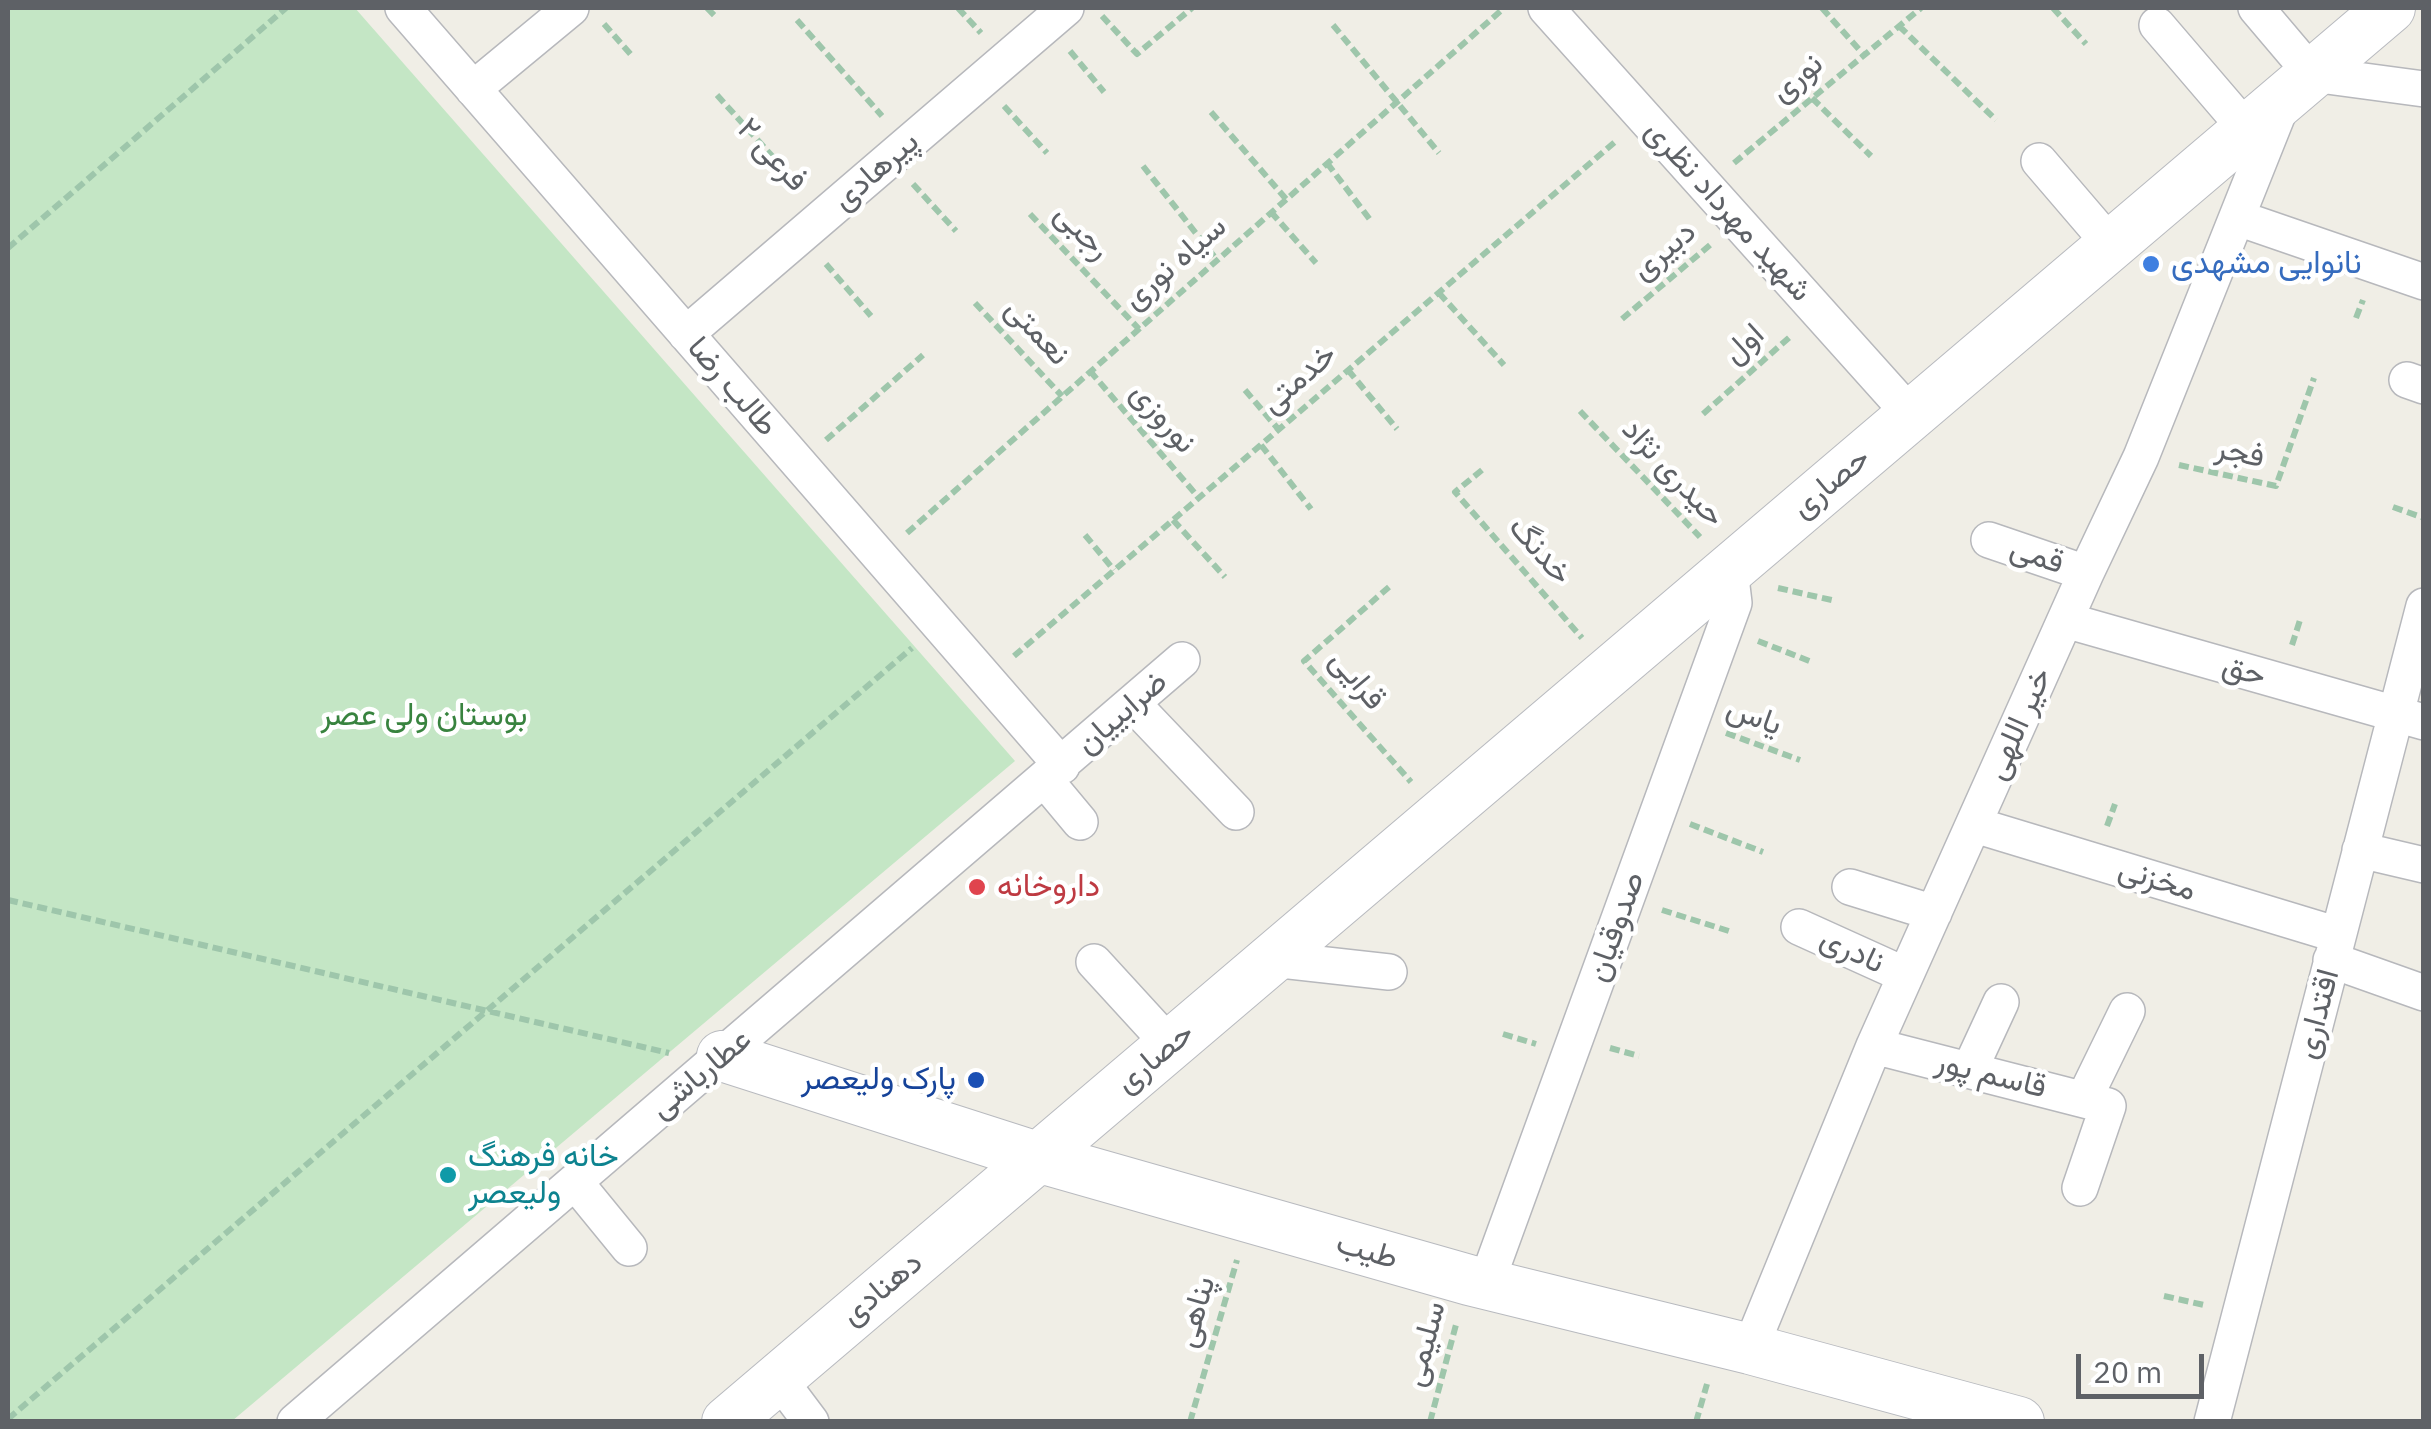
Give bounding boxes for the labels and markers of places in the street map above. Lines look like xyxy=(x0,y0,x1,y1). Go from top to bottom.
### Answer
place label: نانوایی مشهدی xyxy=(2171,245,2362,283)
marker: نانوایی مشهدی xyxy=(2140,253,2162,275)
place label: داروخانه xyxy=(997,868,1100,906)
marker: داروخانه xyxy=(966,876,988,898)
place label: پارک ولیعصر xyxy=(801,1061,956,1099)
marker: پارک ولیعصر xyxy=(965,1069,987,1091)
place label: خانه فرهنگ ولیعصر xyxy=(468,1138,619,1213)
marker: خانه فرهنگ ولیعصر xyxy=(437,1164,459,1186)

